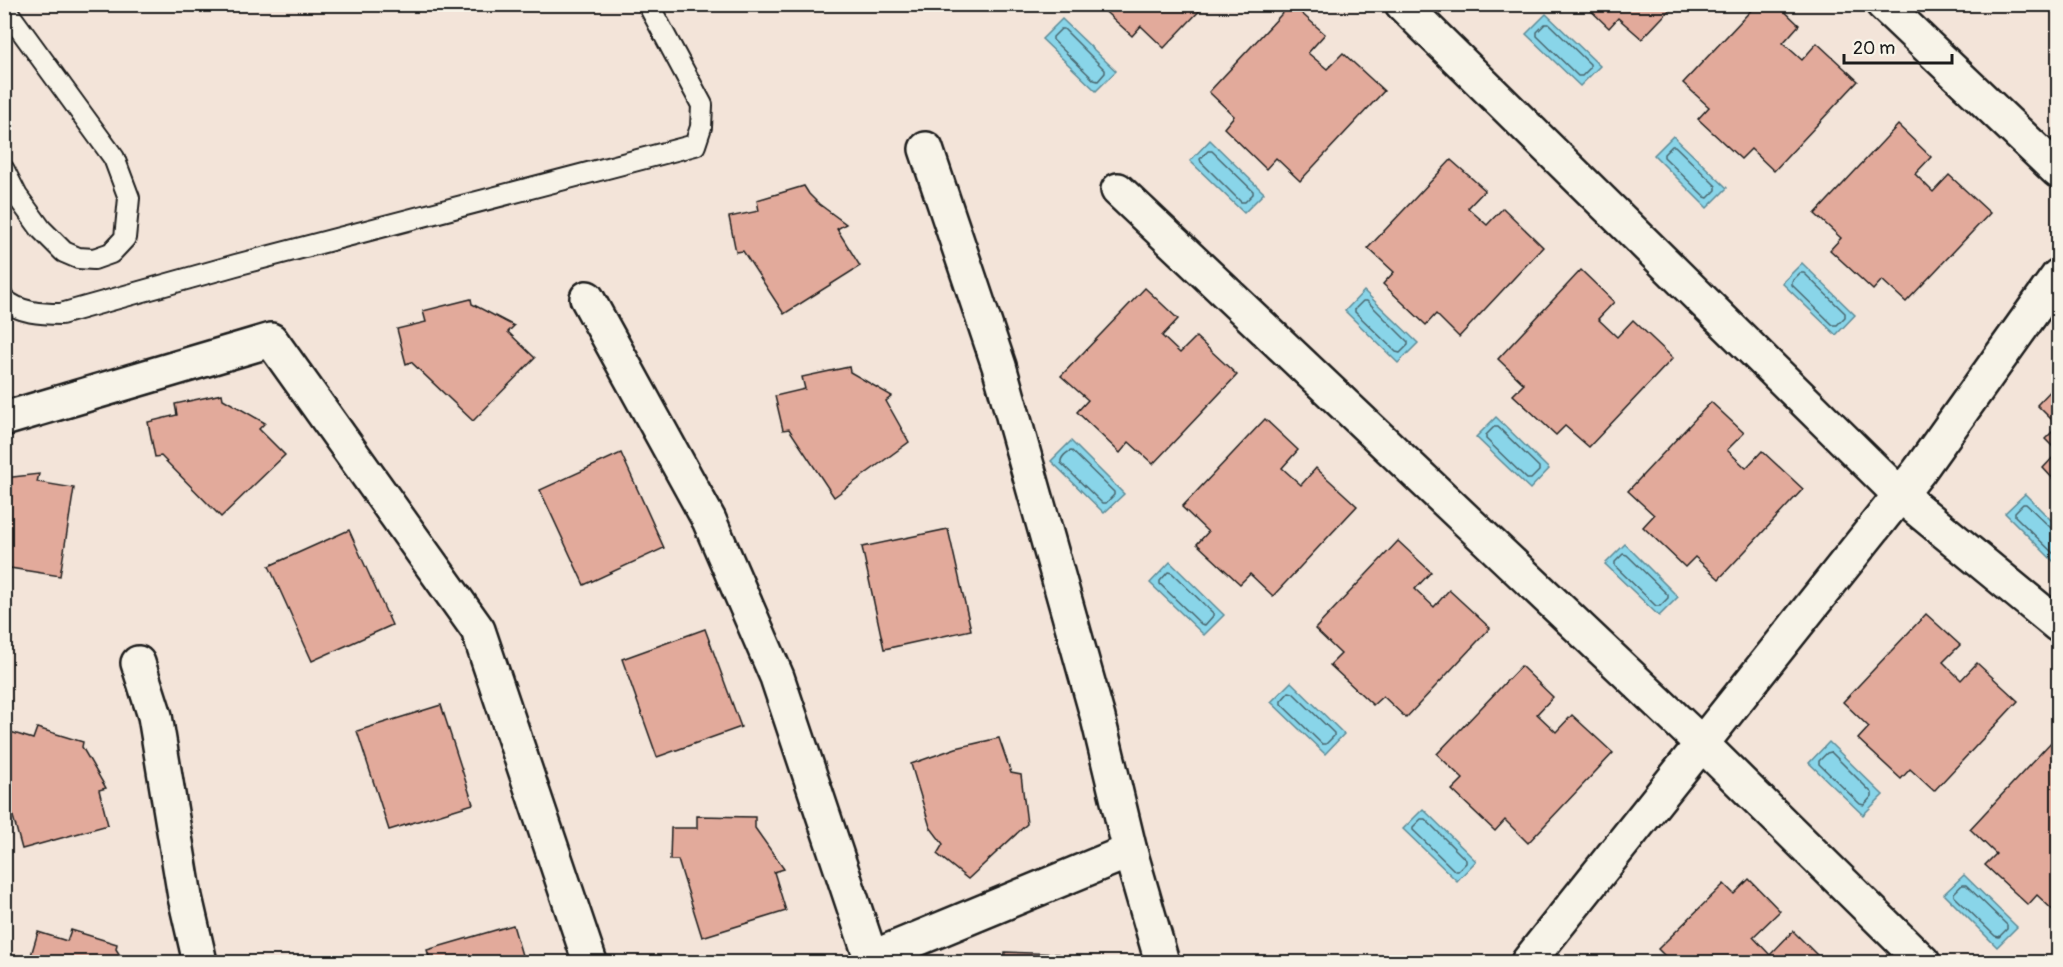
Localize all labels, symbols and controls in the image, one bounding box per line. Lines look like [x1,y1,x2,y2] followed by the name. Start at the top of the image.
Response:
[1844,27,1952,65] scale bar
[1853,37,1895,60] text: 20 m

